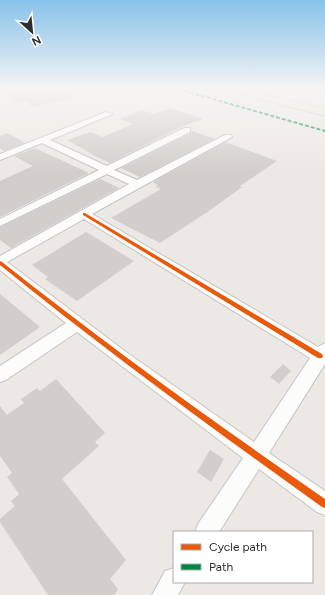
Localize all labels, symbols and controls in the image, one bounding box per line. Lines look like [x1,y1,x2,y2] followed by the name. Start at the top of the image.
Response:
[12,12,52,52] north arrow
[30,33,43,48] text: N
[173,531,313,583] legend
[209,540,267,554] text: Cycle path
[209,560,233,574] text: Path

